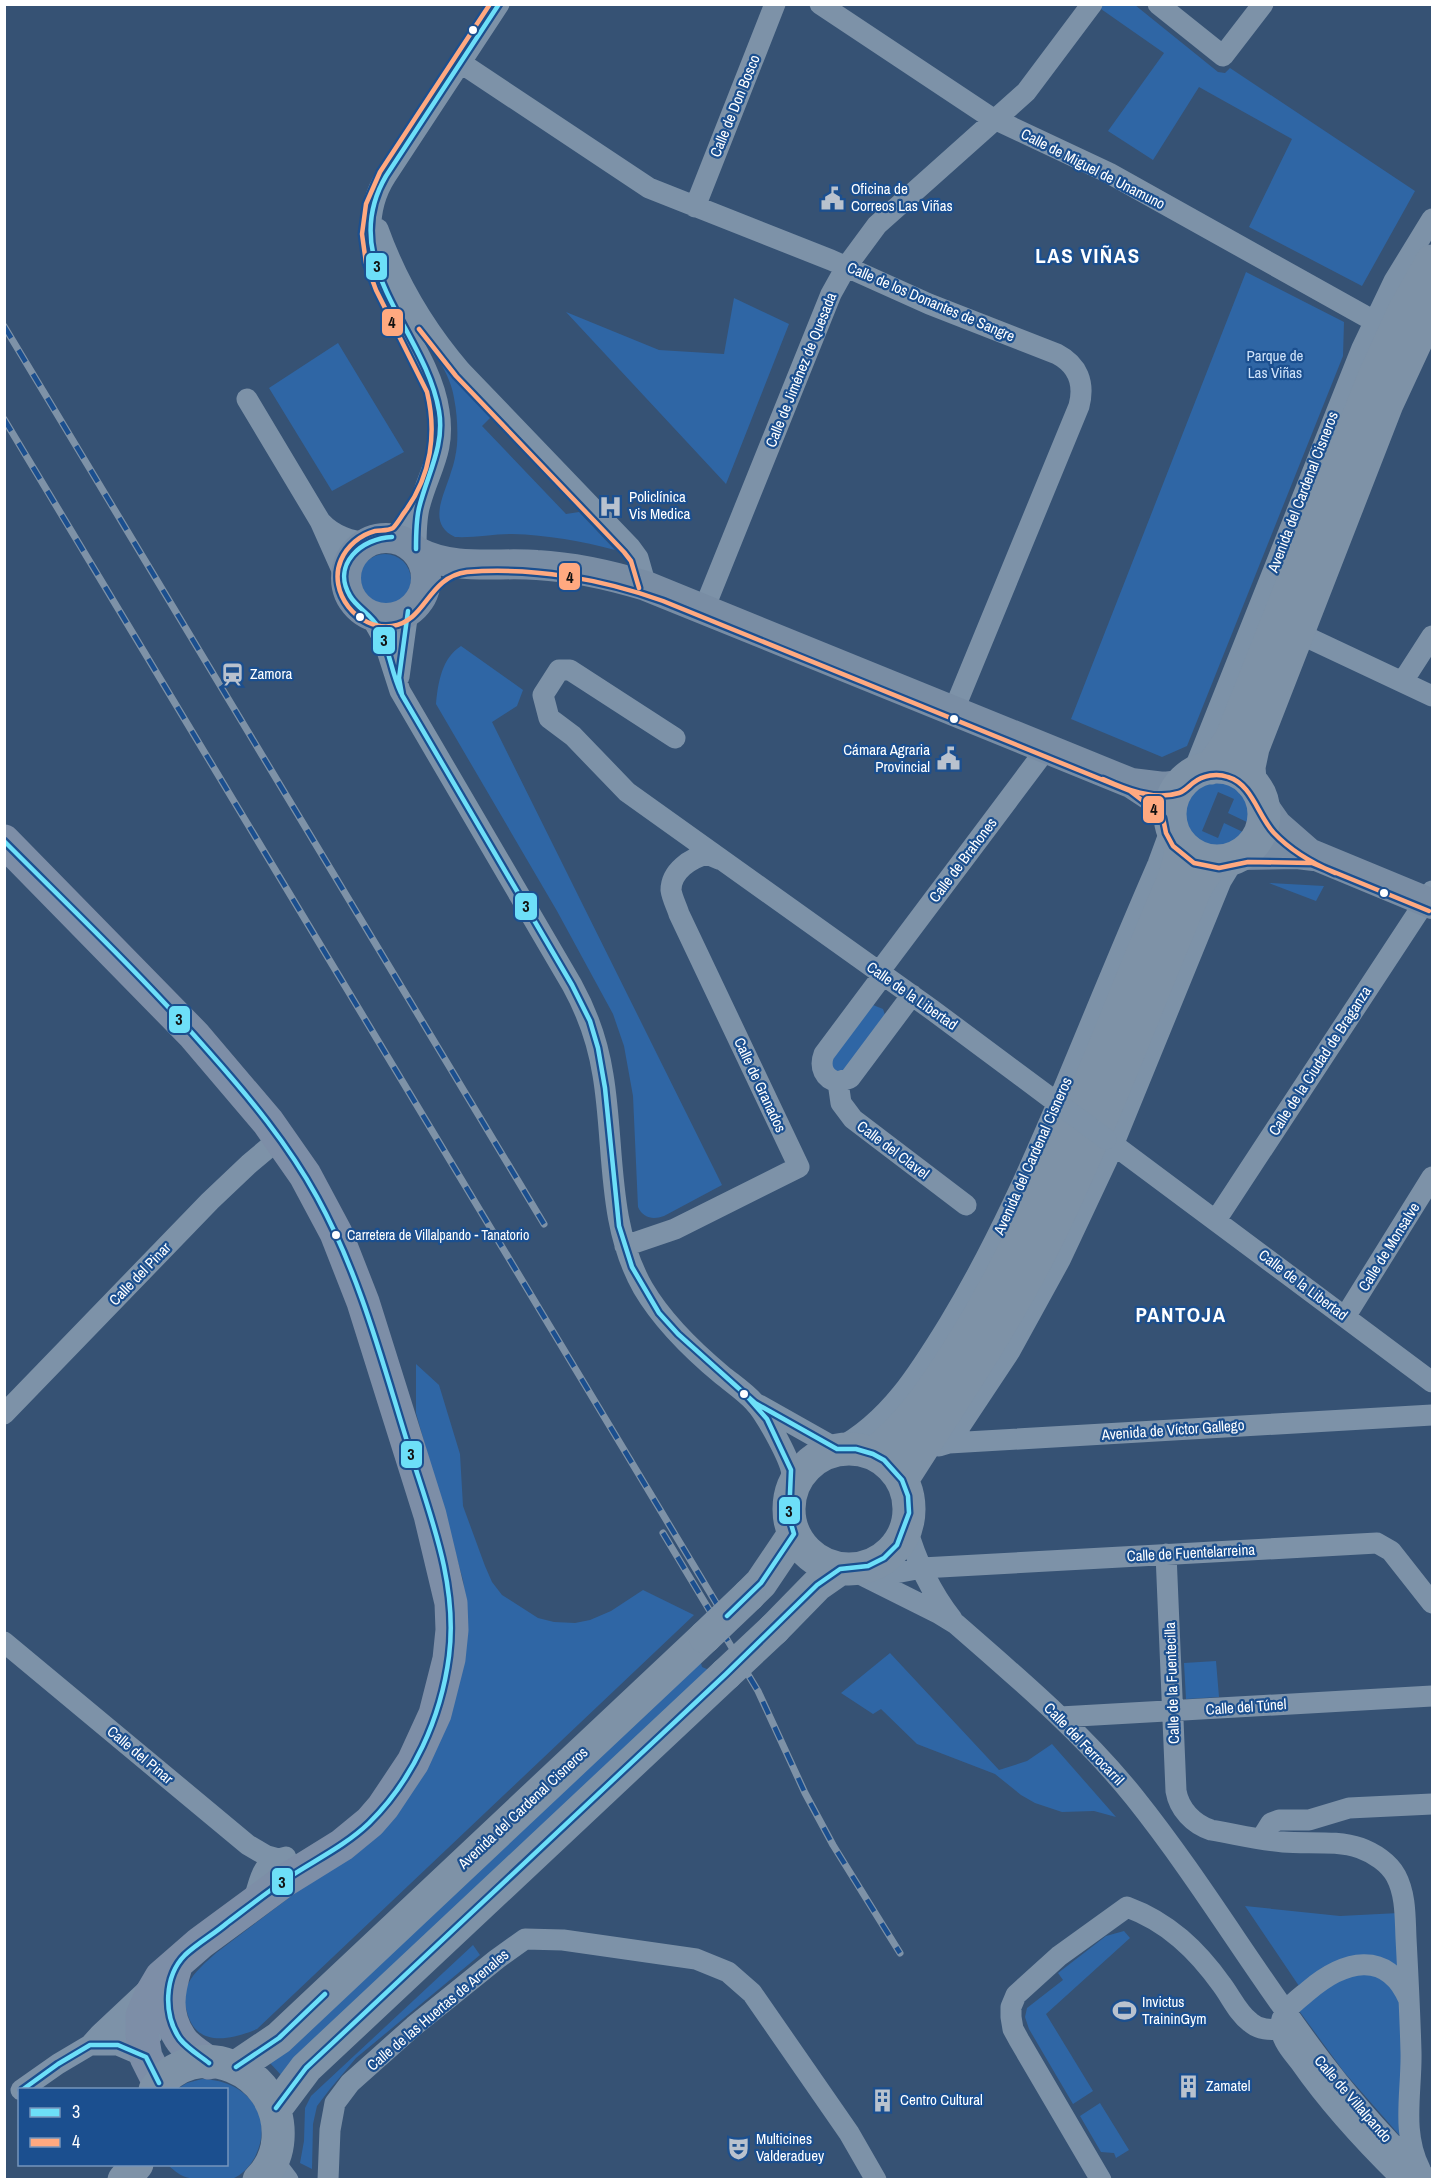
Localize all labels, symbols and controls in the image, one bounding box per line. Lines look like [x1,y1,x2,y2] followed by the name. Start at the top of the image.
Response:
[467,24,479,36] unlabelled marker
[704,51,765,160] street label: Calle de Don Bosco
[1017,123,1169,214] street label: Calle de Miguel de Unamuno
[851,178,953,216] place label: Oficina de Correos Las Viñas
[820,185,846,211] public building icon: Oficina de Correos Las Viñas
[1035,241,1141,270] district label: LAS VIÑAS
[365,252,388,281] line badge: 3
[373,255,381,277] text: 3
[844,257,1019,347] street label: Calle de los Donantes de Sangre
[760,289,841,450] street label: Calle de Jiménez de Quesada
[381,308,404,337] line badge: 4
[388,311,396,333] text: 4
[1247,345,1304,383] park label: Parque de Las Viñas
[1262,408,1343,576] street label: Avenida del Cardenal Cisneros
[629,486,690,524] place label: Policlínica Vis Medica
[598,493,624,519] hospital icon: Policlínica Vis Medica
[558,562,581,591] line badge: 4
[566,566,574,588] text: 4
[354,611,366,623] unlabelled marker
[372,626,396,655] line badge: 3
[380,629,388,651] text: 3
[219,661,245,687] station icon: Zamora
[250,663,293,684] place label: Zamora
[948,713,960,725] unlabelled marker
[843,739,930,777] place label: Cámara Agraria Provincial
[935,746,961,772] public building icon: Cámara Agraria Provincial
[1142,795,1165,824] line badge: 4
[1150,798,1158,820] text: 4
[924,813,1001,906] street label: Calle de Brahones
[1378,887,1390,899] unlabelled marker
[514,892,538,921] line badge: 3
[522,895,530,917] text: 3
[863,956,962,1035] street label: Calle de la Libertad
[1263,982,1376,1140] street label: Calle de la Ciudad de Braganza
[168,1005,191,1034] line badge: 3
[175,1008,183,1030] text: 3
[729,1034,792,1136] street label: Calle de Granados
[988,1074,1077,1239] street label: Avenida del Cardenal Cisneros
[853,1116,934,1184] street label: Calle del Clavel
[1353,1198,1424,1295] street label: Calle de Monsalve
[347,1226,529,1244] place label: Carretera de Villalpando - Tanatorio
[330,1229,342,1241] marker: Carretera de Villalpando - Tanatorio
[104,1237,175,1310] street label: Calle del Pinar
[1254,1244,1352,1325] street label: Calle de la Libertad
[1135,1300,1227,1329] district label: PANTOJA
[738,1388,750,1400] unlabelled marker
[1100,1414,1245,1445] street label: Avenida de Víctor Gallego
[400,1440,423,1469] line badge: 3
[407,1443,415,1465] text: 3
[778,1496,801,1525] line badge: 3
[785,1500,793,1522] text: 3
[1126,1539,1256,1566] street label: Calle de Fuentelarreina
[1159,1622,1184,1744] street label: Calle de la Fuentecilla
[1205,1693,1287,1720] street label: Calle del Túnel
[1040,1698,1129,1790] street label: Calle del Ferrocarril
[103,1721,178,1789] street label: Calle del Pinar
[452,1742,592,1874] street label: Avenida del Cardenal Cisneros
[271,1867,294,1896] line badge: 3
[278,1871,286,1893] text: 3
[362,1944,513,2075] street label: Calle de las Huertas de Arenales
[1142,1991,1207,2029] place label: Invictus TraininGym
[1111,1998,1137,2024] sports icon: Invictus TraininGym
[1310,2051,1397,2147] street label: Calle de Villalpando
[1175,2073,1201,2099] building icon: Zamatel
[1206,2075,1250,2096] place label: Zamatel
[869,2087,895,2113] building icon: Centro Cultural
[18,2088,228,2166] legend
[900,2089,983,2110] place label: Centro Cultural
[72,2099,80,2124] text: 3
[756,2128,825,2166] place label: Multicines Valderaduey
[72,2129,80,2154] text: 4
[725,2135,751,2161] theatre icon: Multicines Valderaduey

